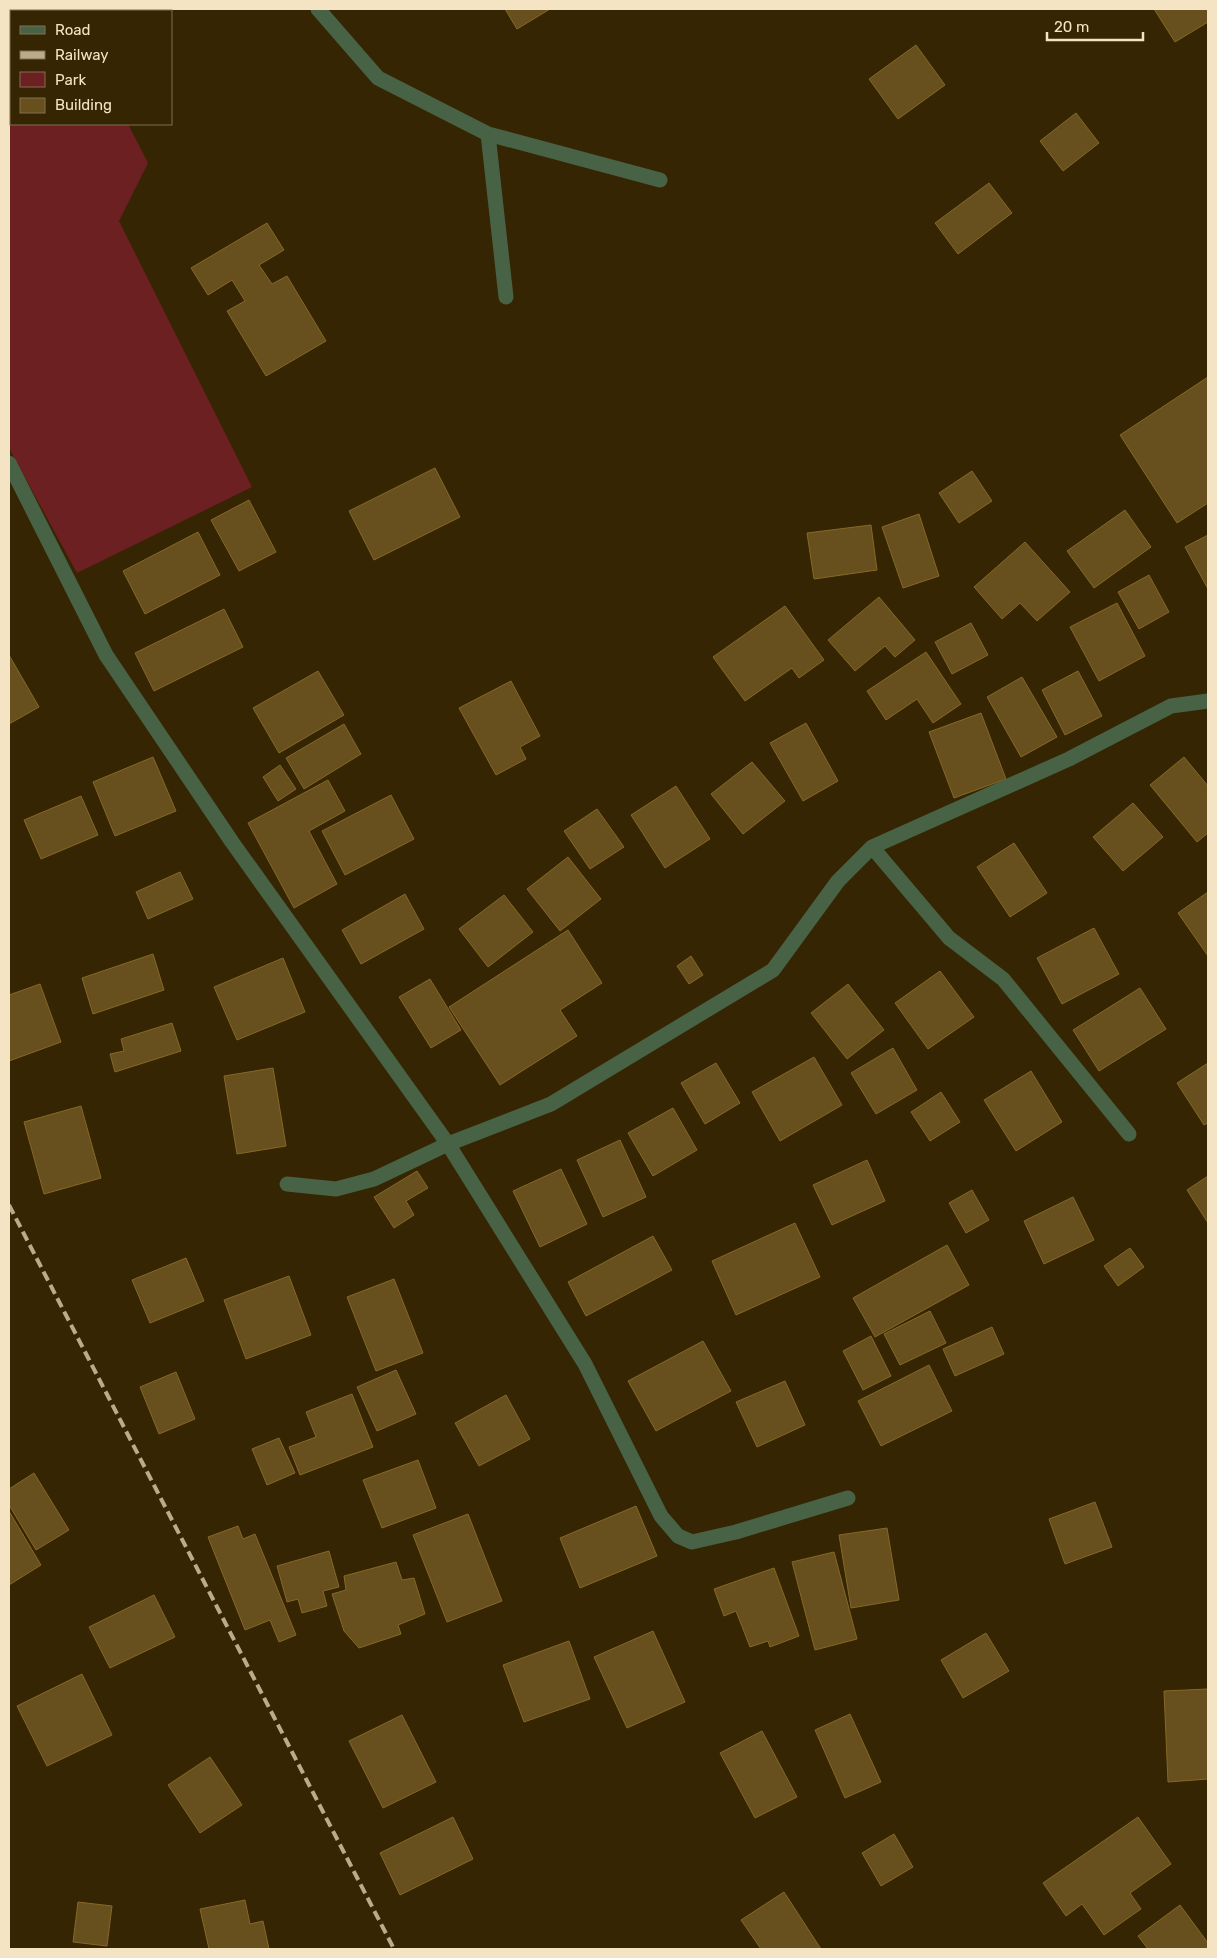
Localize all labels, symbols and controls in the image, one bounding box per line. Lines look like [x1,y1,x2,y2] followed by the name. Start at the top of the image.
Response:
[10,10,172,125] legend
[1047,10,1143,42] scale bar
[1054,18,1089,36] text: 20 m
[55,21,91,39] text: Road
[55,46,109,64] text: Railway
[55,71,86,89] text: Park
[55,96,112,114] text: Building

